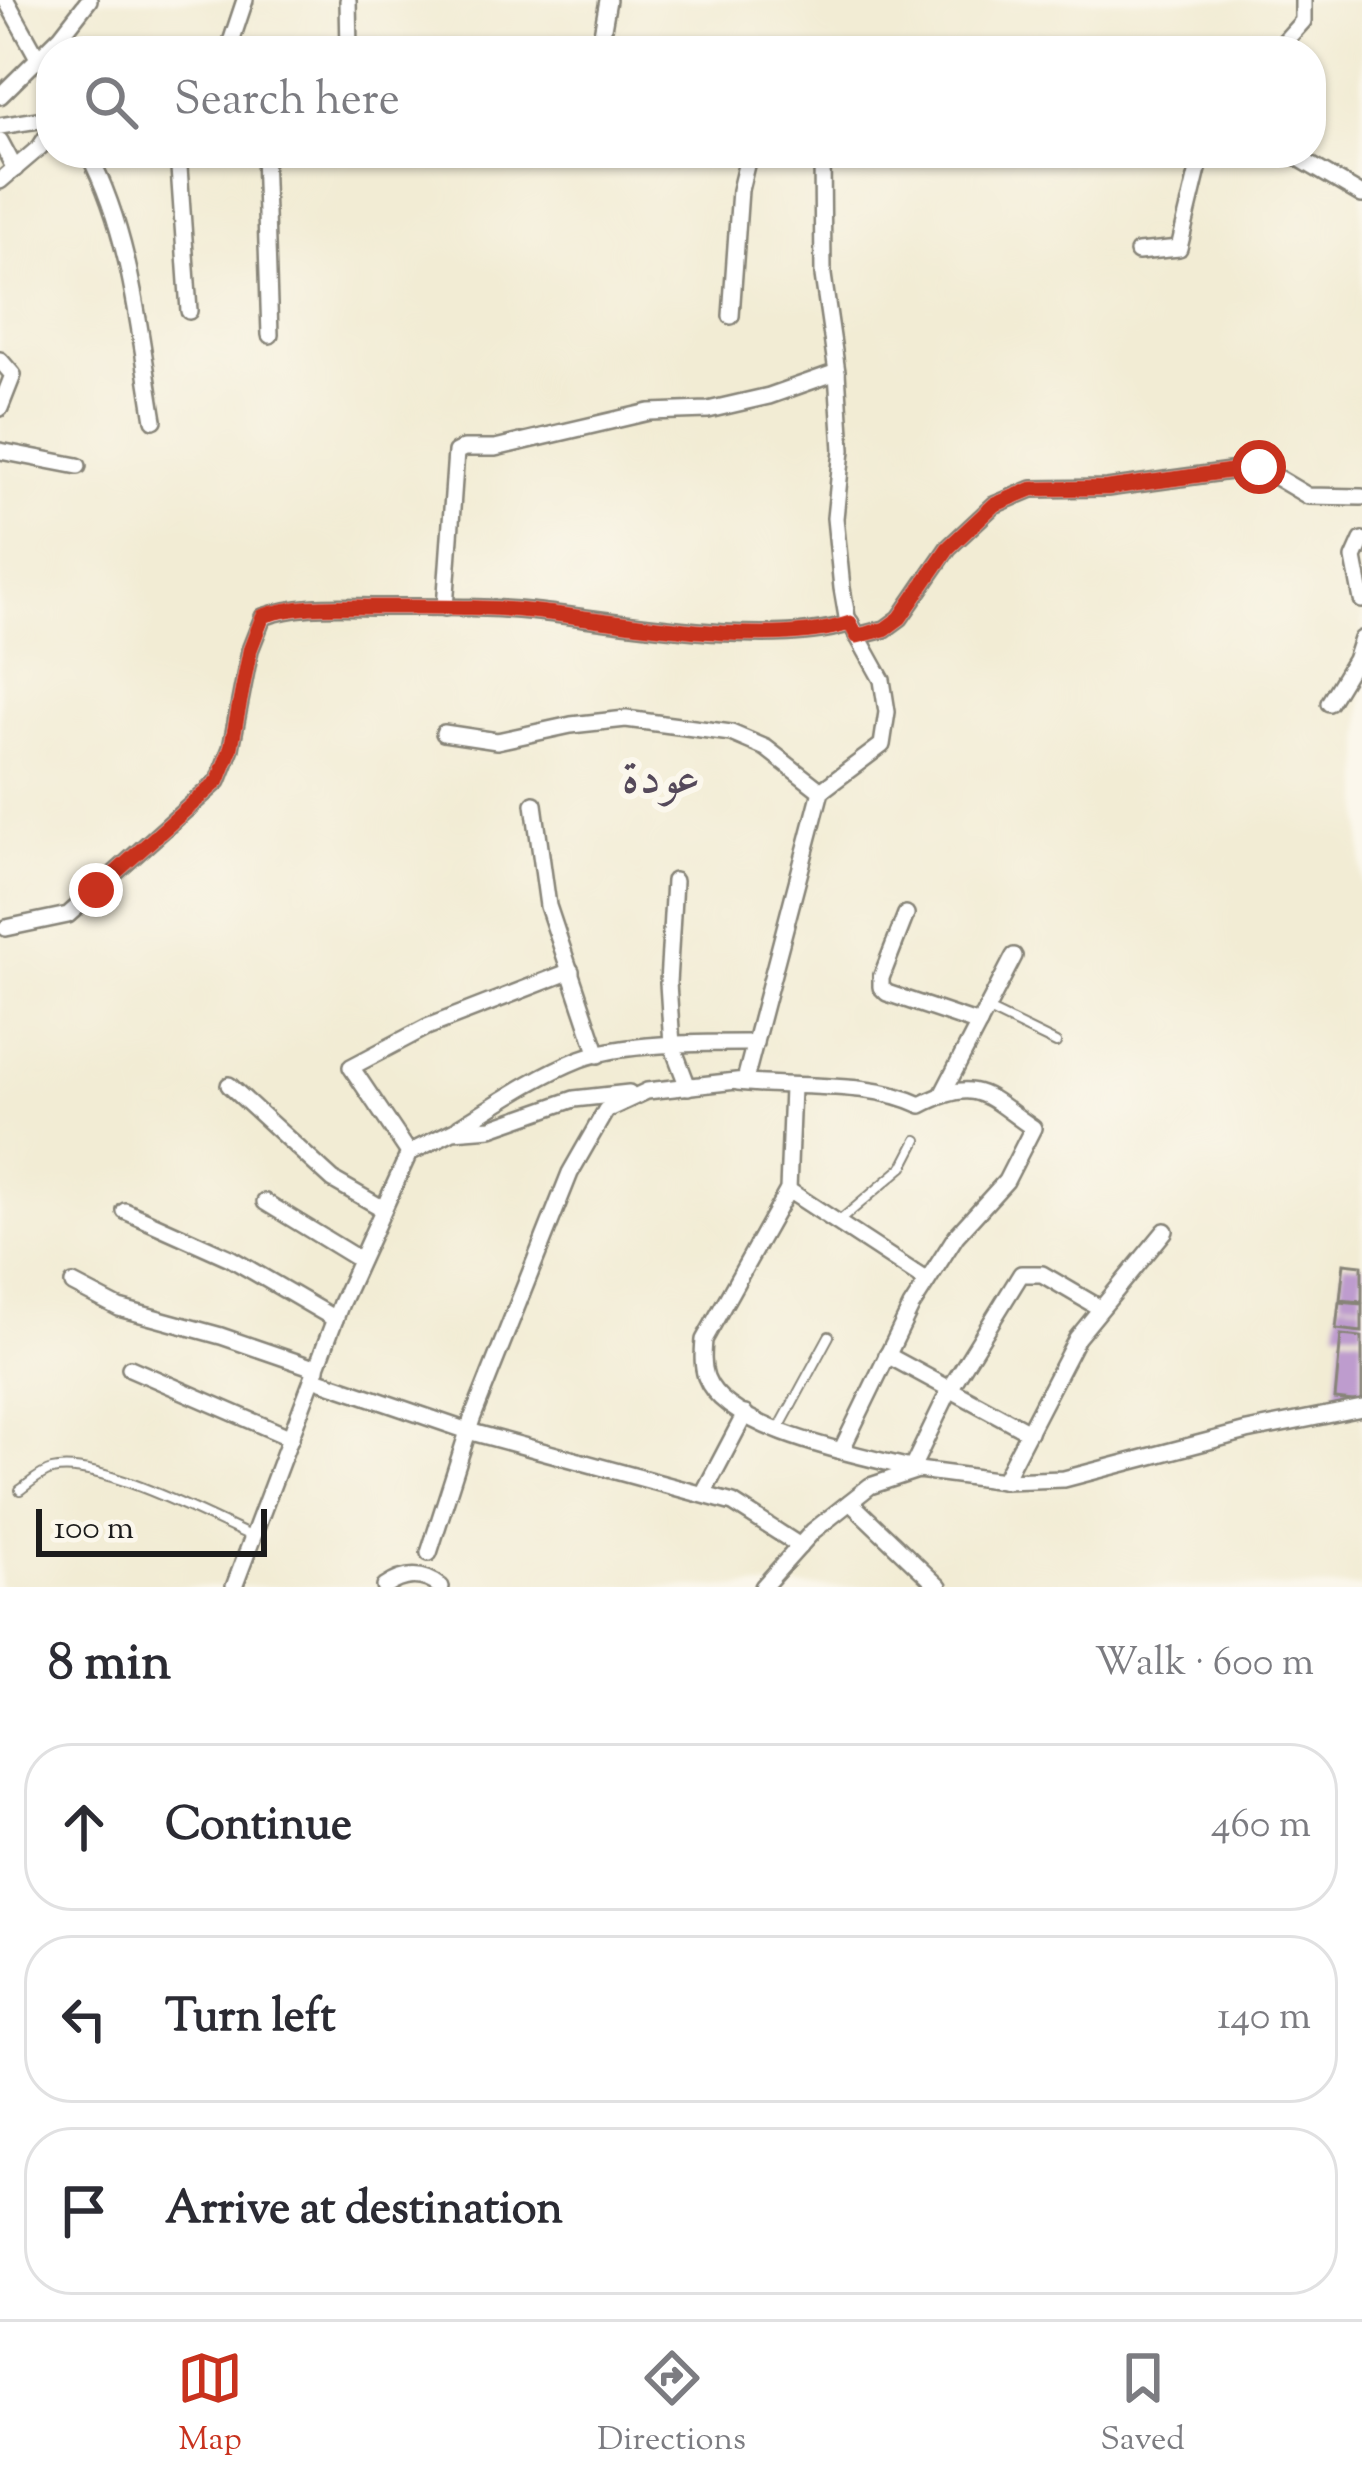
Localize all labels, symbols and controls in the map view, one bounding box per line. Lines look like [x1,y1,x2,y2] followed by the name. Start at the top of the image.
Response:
[36,36,1326,168] search box
[78,69,144,135] icon: search
[174,70,400,135] text: Search here
[1232,440,1286,494] route start
[622,747,700,816] district label: عودة
[69,863,123,917] route end
[36,1503,267,1556] scale bar
[54,1506,134,1554] text: 100 m
[48,1629,171,1702] text: 8 min
[1095,1637,1314,1693] text: Walk · 600 m
[51,1794,117,1860] icon: ahead
[165,1795,352,1860] text: Continue
[1211,1799,1311,1855] text: 460 m
[51,1986,117,2052] icon: left
[165,1987,336,2052] text: Turn left
[1217,1991,1311,2047] text: 140 m
[51,2178,117,2244] icon: arrive
[165,2179,563,2244] text: Arrive at destination
[177,2345,243,2465] tab: Map
[597,2345,746,2465] tab: Directions
[1100,2345,1185,2465] tab: Saved

